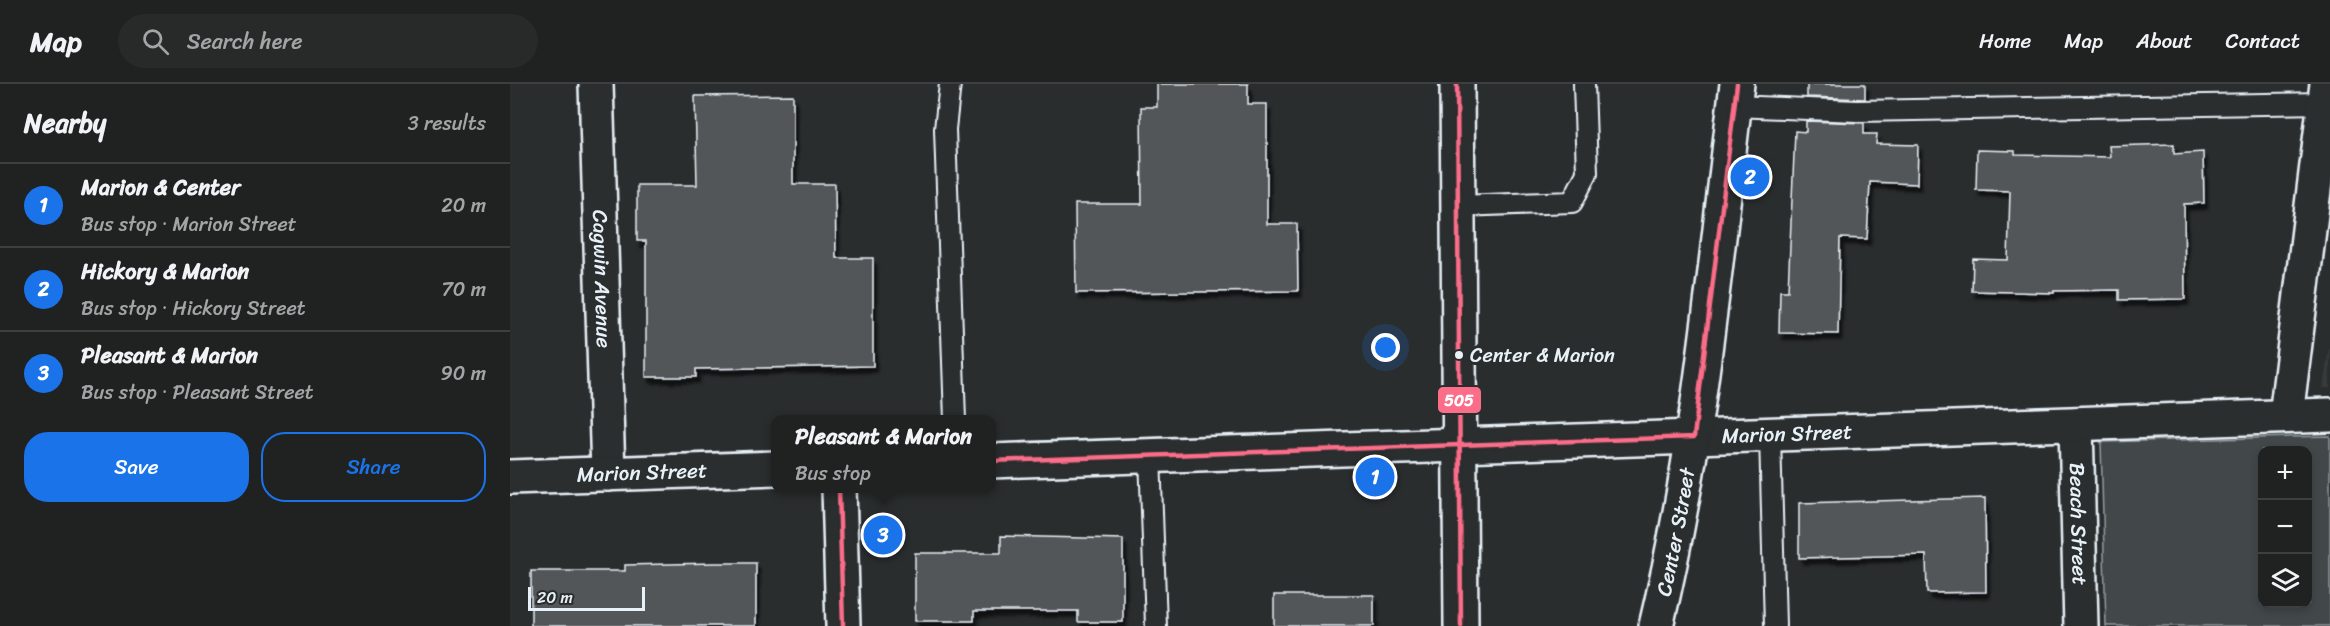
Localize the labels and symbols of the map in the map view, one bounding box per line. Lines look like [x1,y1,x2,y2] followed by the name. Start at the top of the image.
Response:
[1730,154,1770,200] pin: 2
[581,209,623,349] street label: Cagwin Avenue
[1371,333,1400,362] your location
[1470,338,1615,373] place label: Center & Marion
[1453,349,1465,361] marker: Center & Marion
[1437,386,1482,414] line badge: 505
[1444,386,1474,415] text: 505
[1721,413,1853,455] street label: Marion Street
[576,451,708,494] street label: Marion Street
[1356,454,1394,500] pin: 1
[2058,462,2099,586] street label: Beach Street
[1645,464,1707,600] street label: Center Street
[864,512,902,558] pin: 3
[528,584,645,612] scale bar

